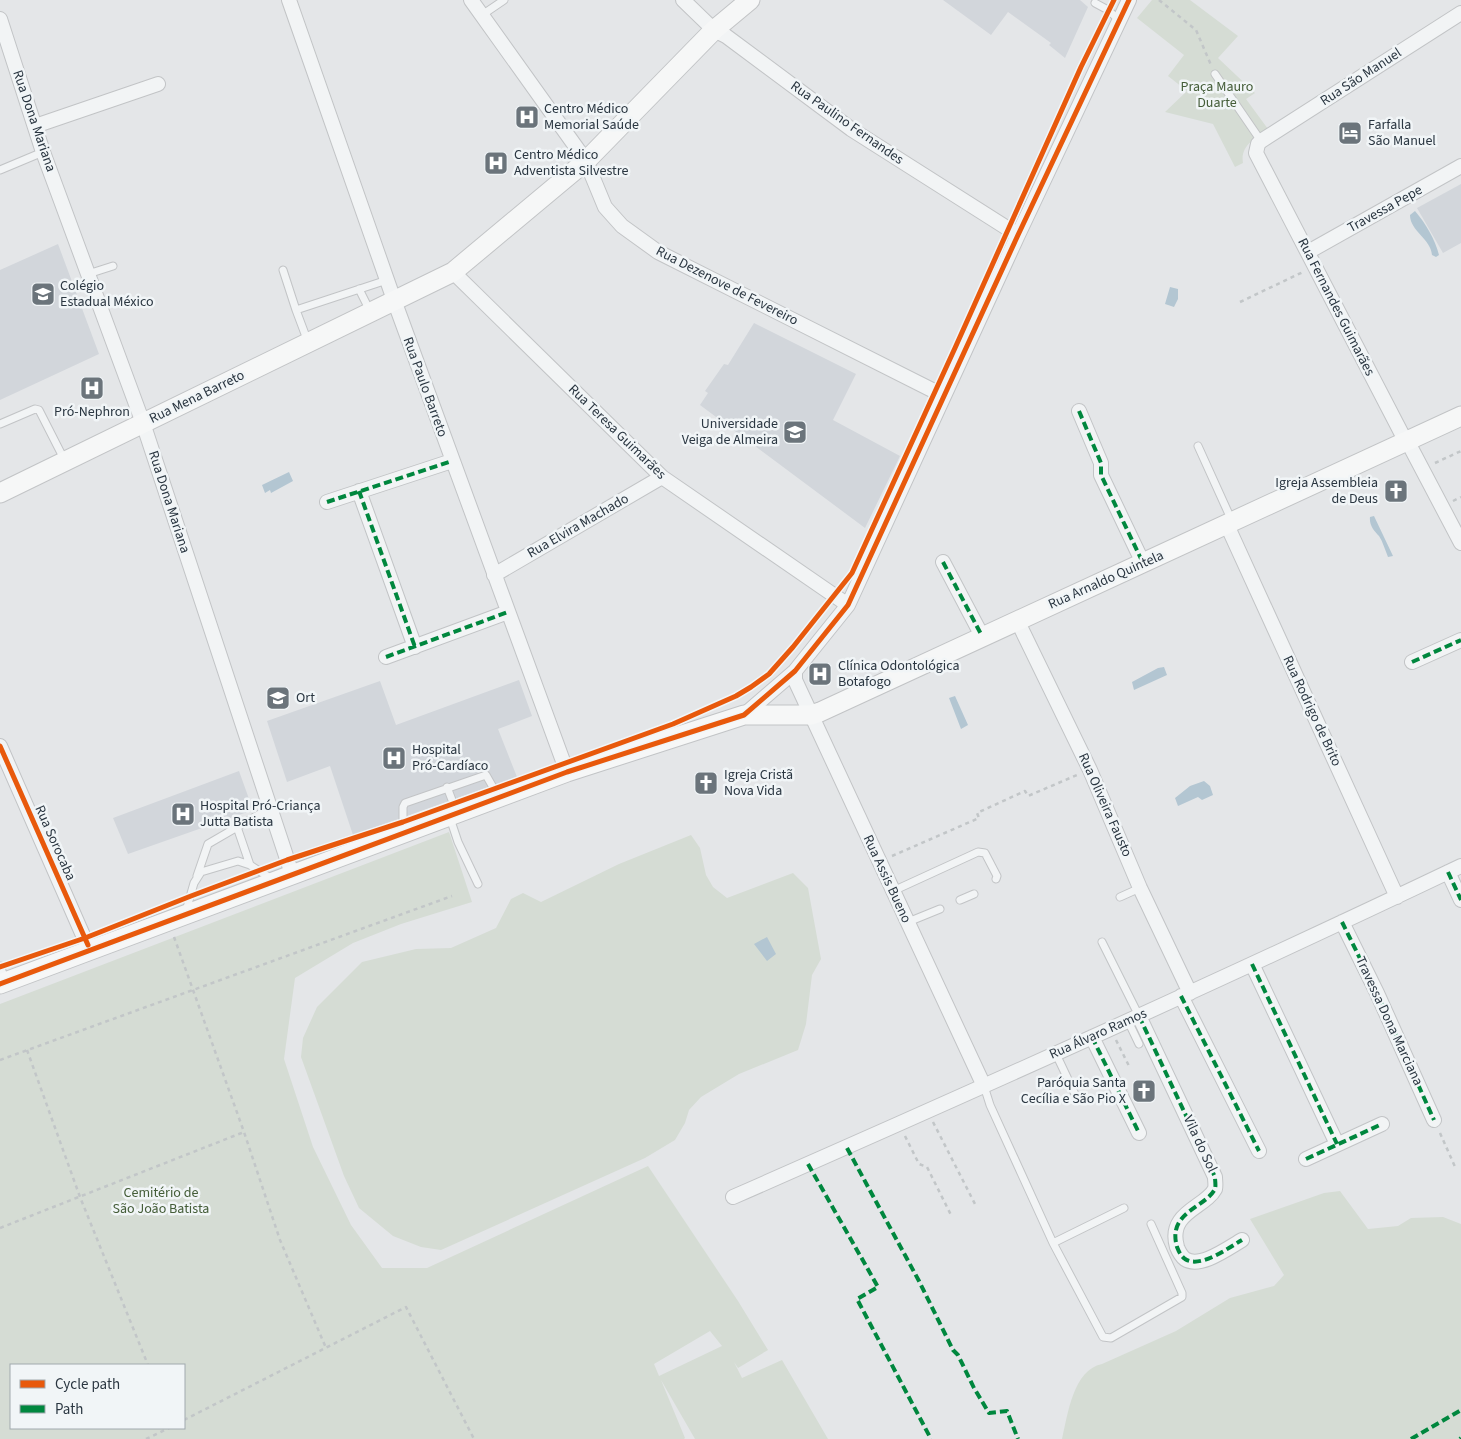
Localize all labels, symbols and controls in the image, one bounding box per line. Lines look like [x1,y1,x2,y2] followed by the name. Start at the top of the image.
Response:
[1316,43,1406,111] street label: Rua São Manuel
[7,67,61,175] street label: Rua Dona Mariana
[786,76,908,170] street label: Rua Paulino Fernandes
[1181,77,1253,113] park label: Praça Mauro Duarte
[544,99,639,135] place label: Centro Médico Memorial Saúde
[514,104,540,130] hospital icon: Centro Médico Memorial Saúde
[1368,115,1436,151] place label: Farfalla São Manuel
[1337,120,1363,146] hotel icon: Farfalla São Manuel
[514,145,628,181] place label: Centro Médico Adventista Silvestre
[483,150,509,176] hospital icon: Centro Médico Adventista Silvestre
[1344,180,1426,238] street label: Travessa Pepe
[1292,235,1380,380] street label: Rua Fernandes Guimarães
[652,241,802,331] street label: Rua Dezenove de Fevereiro
[60,276,154,312] place label: Colégio Estadual México
[30,281,56,307] school or university icon: Colégio Estadual México
[398,334,452,440] street label: Rua Paulo Barreto
[146,365,248,429] street label: Rua Mena Barreto
[79,375,105,401] hospital icon: Pró-Nephron
[564,380,670,484] street label: Rua Teresa Guimarães
[54,402,130,422] place label: Pró-Nephron
[682,414,778,450] place label: Universidade Veiga de Almeira
[782,419,808,445] school or university icon: Universidade Veiga de Almeira
[143,448,195,556] street label: Rua Dona Mariana
[1275,473,1378,509] place label: Igreja Assembleia de Deus
[1383,478,1409,504] church icon: Igreja Assembleia de Deus
[523,489,633,563] street label: Rua Elvira Machado
[1045,546,1167,614] street label: Rua Arnaldo Quintela
[1278,652,1346,770] street label: Rua Rodrigo de Brito
[838,656,960,692] place label: Clínica Odontológica Botafogo
[807,661,833,687] hospital icon: Clínica Odontológica Botafogo
[265,685,291,711] school or university icon: Ort
[296,688,315,708] place label: Ort
[412,740,488,776] place label: Hospital Pró-Cardíaco
[381,745,407,771] hospital icon: Hospital Pró-Cardíaco
[1073,750,1137,860] street label: Rua Oliveira Fausto
[724,765,793,801] place label: Igreja Cristã Nova Vida
[693,770,719,796] church icon: Igreja Cristã Nova Vida
[200,796,321,832] place label: Hospital Pró-Criança Jutta Batista
[170,801,196,827] hospital icon: Hospital Pró-Criança Jutta Batista
[29,802,81,884] street label: Rua Sorocaba
[858,832,916,926] street label: Rua Assis Bueno
[1350,953,1428,1089] street label: Travessa Dona Marciana
[1046,1003,1150,1064] street label: Rua Álvaro Ramos
[1021,1073,1126,1109] place label: Paróquia Santa Cecília e São Pio X
[1131,1078,1157,1104] church icon: Paróquia Santa Cecília e São Pio X
[1178,1112,1222,1176] street label: Vila do Sol
[113,1183,209,1219] park label: Cemitério de São João Batista
[10,1364,185,1429] legend
[55,1374,120,1395] text: Cycle path
[55,1399,83,1420] text: Path

